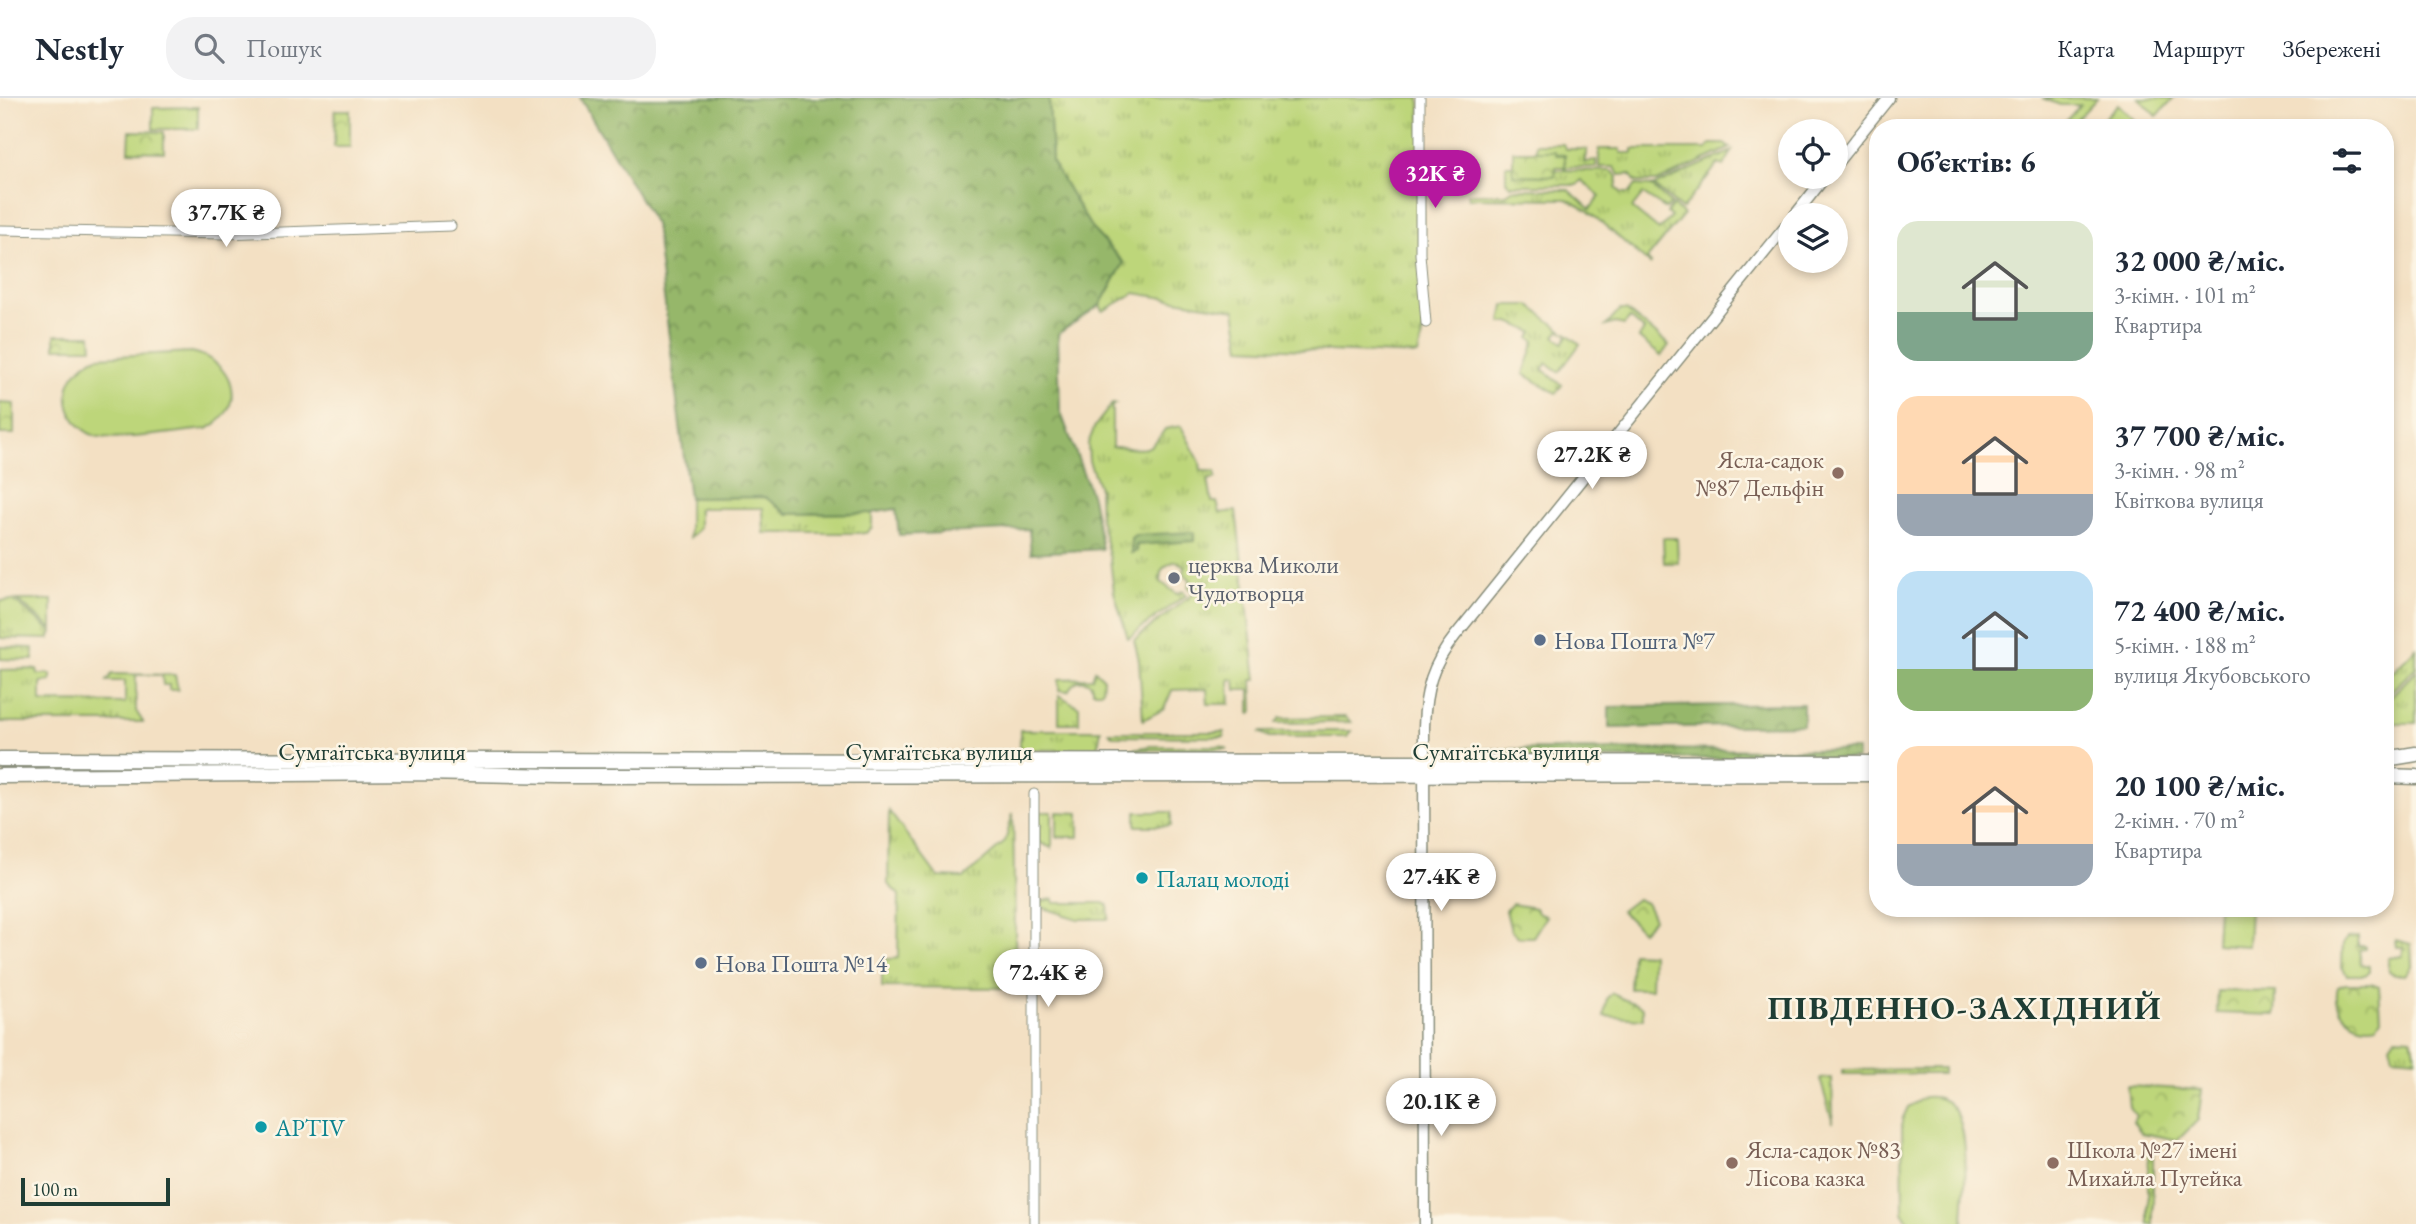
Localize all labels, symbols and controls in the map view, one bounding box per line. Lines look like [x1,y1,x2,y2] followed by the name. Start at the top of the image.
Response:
[166,17,656,80] search box
[35,27,124,70] text: Nestly
[190,29,228,67] icon: search
[246,31,322,65] text: Пошук
[2057,33,2115,64] text: Карта
[2153,33,2245,64] text: Маршрут
[2283,33,2381,64] text: Збережені
[1778,119,1848,273] map controls
[1778,119,1848,189] button: locate
[1897,142,2036,181] text: Об’єктів: 6
[2328,142,2366,180] icon: filters
[1386,150,1484,210] pin: 32K ₴
[1405,158,1465,188] text: 32K ₴
[161,190,291,249] pin: 37.7K ₴
[187,197,265,227] text: 37.7K ₴
[1778,203,1848,273] button: layers
[2114,241,2285,280] text: 32 000 ₴/міс.
[1953,249,2037,333] icon: home
[2114,280,2256,310] text: 3-кімн. · 101 m²
[2114,310,2202,340] text: Квартира
[2114,416,2285,455] text: 37 700 ₴/міс.
[1953,424,2037,508] icon: home
[1527,432,1657,491] pin: 27.2K ₴
[1553,439,1631,469] text: 27.2K ₴
[1695,444,1825,503] place label: Ясла-садок №87 Дельфін
[2114,455,2245,485] text: 3-кімн. · 98 m²
[1830,465,1846,481] marker: Ясла-садок №87 Дельфін
[2114,485,2264,515] text: Квіткова вулиця
[1188,549,1339,608] place label: церква Миколи Чудотворця
[1166,570,1182,586] marker: церква Миколи Чудотворця
[2114,591,2285,630] text: 72 400 ₴/міс.
[1953,599,2037,683] icon: home
[1554,625,1715,656] place label: Нова Пошта №7
[2114,630,2256,660] text: 5-кімн. · 188 m²
[1532,632,1548,648] marker: Нова Пошта №7
[2114,660,2311,690] text: вулиця Якубовського
[278,736,466,767] street label: Сумгаїтська вулиця
[845,736,1033,767] street label: Сумгаїтська вулиця
[1412,736,1600,767] street label: Сумгаїтська вулиця
[2114,766,2285,805] text: 20 100 ₴/міс.
[1953,774,2037,858] icon: home
[2114,805,2245,835] text: 2-кімн. · 70 m²
[2114,835,2202,865] text: Квартира
[1376,854,1506,913] pin: 27.4K ₴
[1402,861,1480,891] text: 27.4K ₴
[1156,863,1290,894] place label: Палац молоді
[1134,870,1150,886] marker: Палац молоді
[715,948,888,979] place label: Нова Пошта №14
[983,950,1113,1009] pin: 72.4K ₴
[693,955,709,971] marker: Нова Пошта №14
[1009,957,1087,987] text: 72.4K ₴
[1768,987,2162,1029] district label: ПІВДЕННО-ЗАХІДНИЙ
[1376,1079,1506,1138] pin: 20.1K ₴
[1402,1086,1480,1116] text: 20.1K ₴
[274,1112,346,1143] place label: APTIV
[253,1119,269,1135] marker: APTIV
[1745,1134,1901,1193] place label: Ясла-садок №83 Лісова казка
[2067,1134,2243,1193] place label: Школа №27 імені Михайла Путейка
[1724,1155,1740,1171] marker: Ясла-садок №83 Лісова казка
[2045,1155,2061,1171] marker: Школа №27 імені Михайла Путейка
[21,1175,170,1207] scale bar
[32,1177,78,1202] text: 100 m

